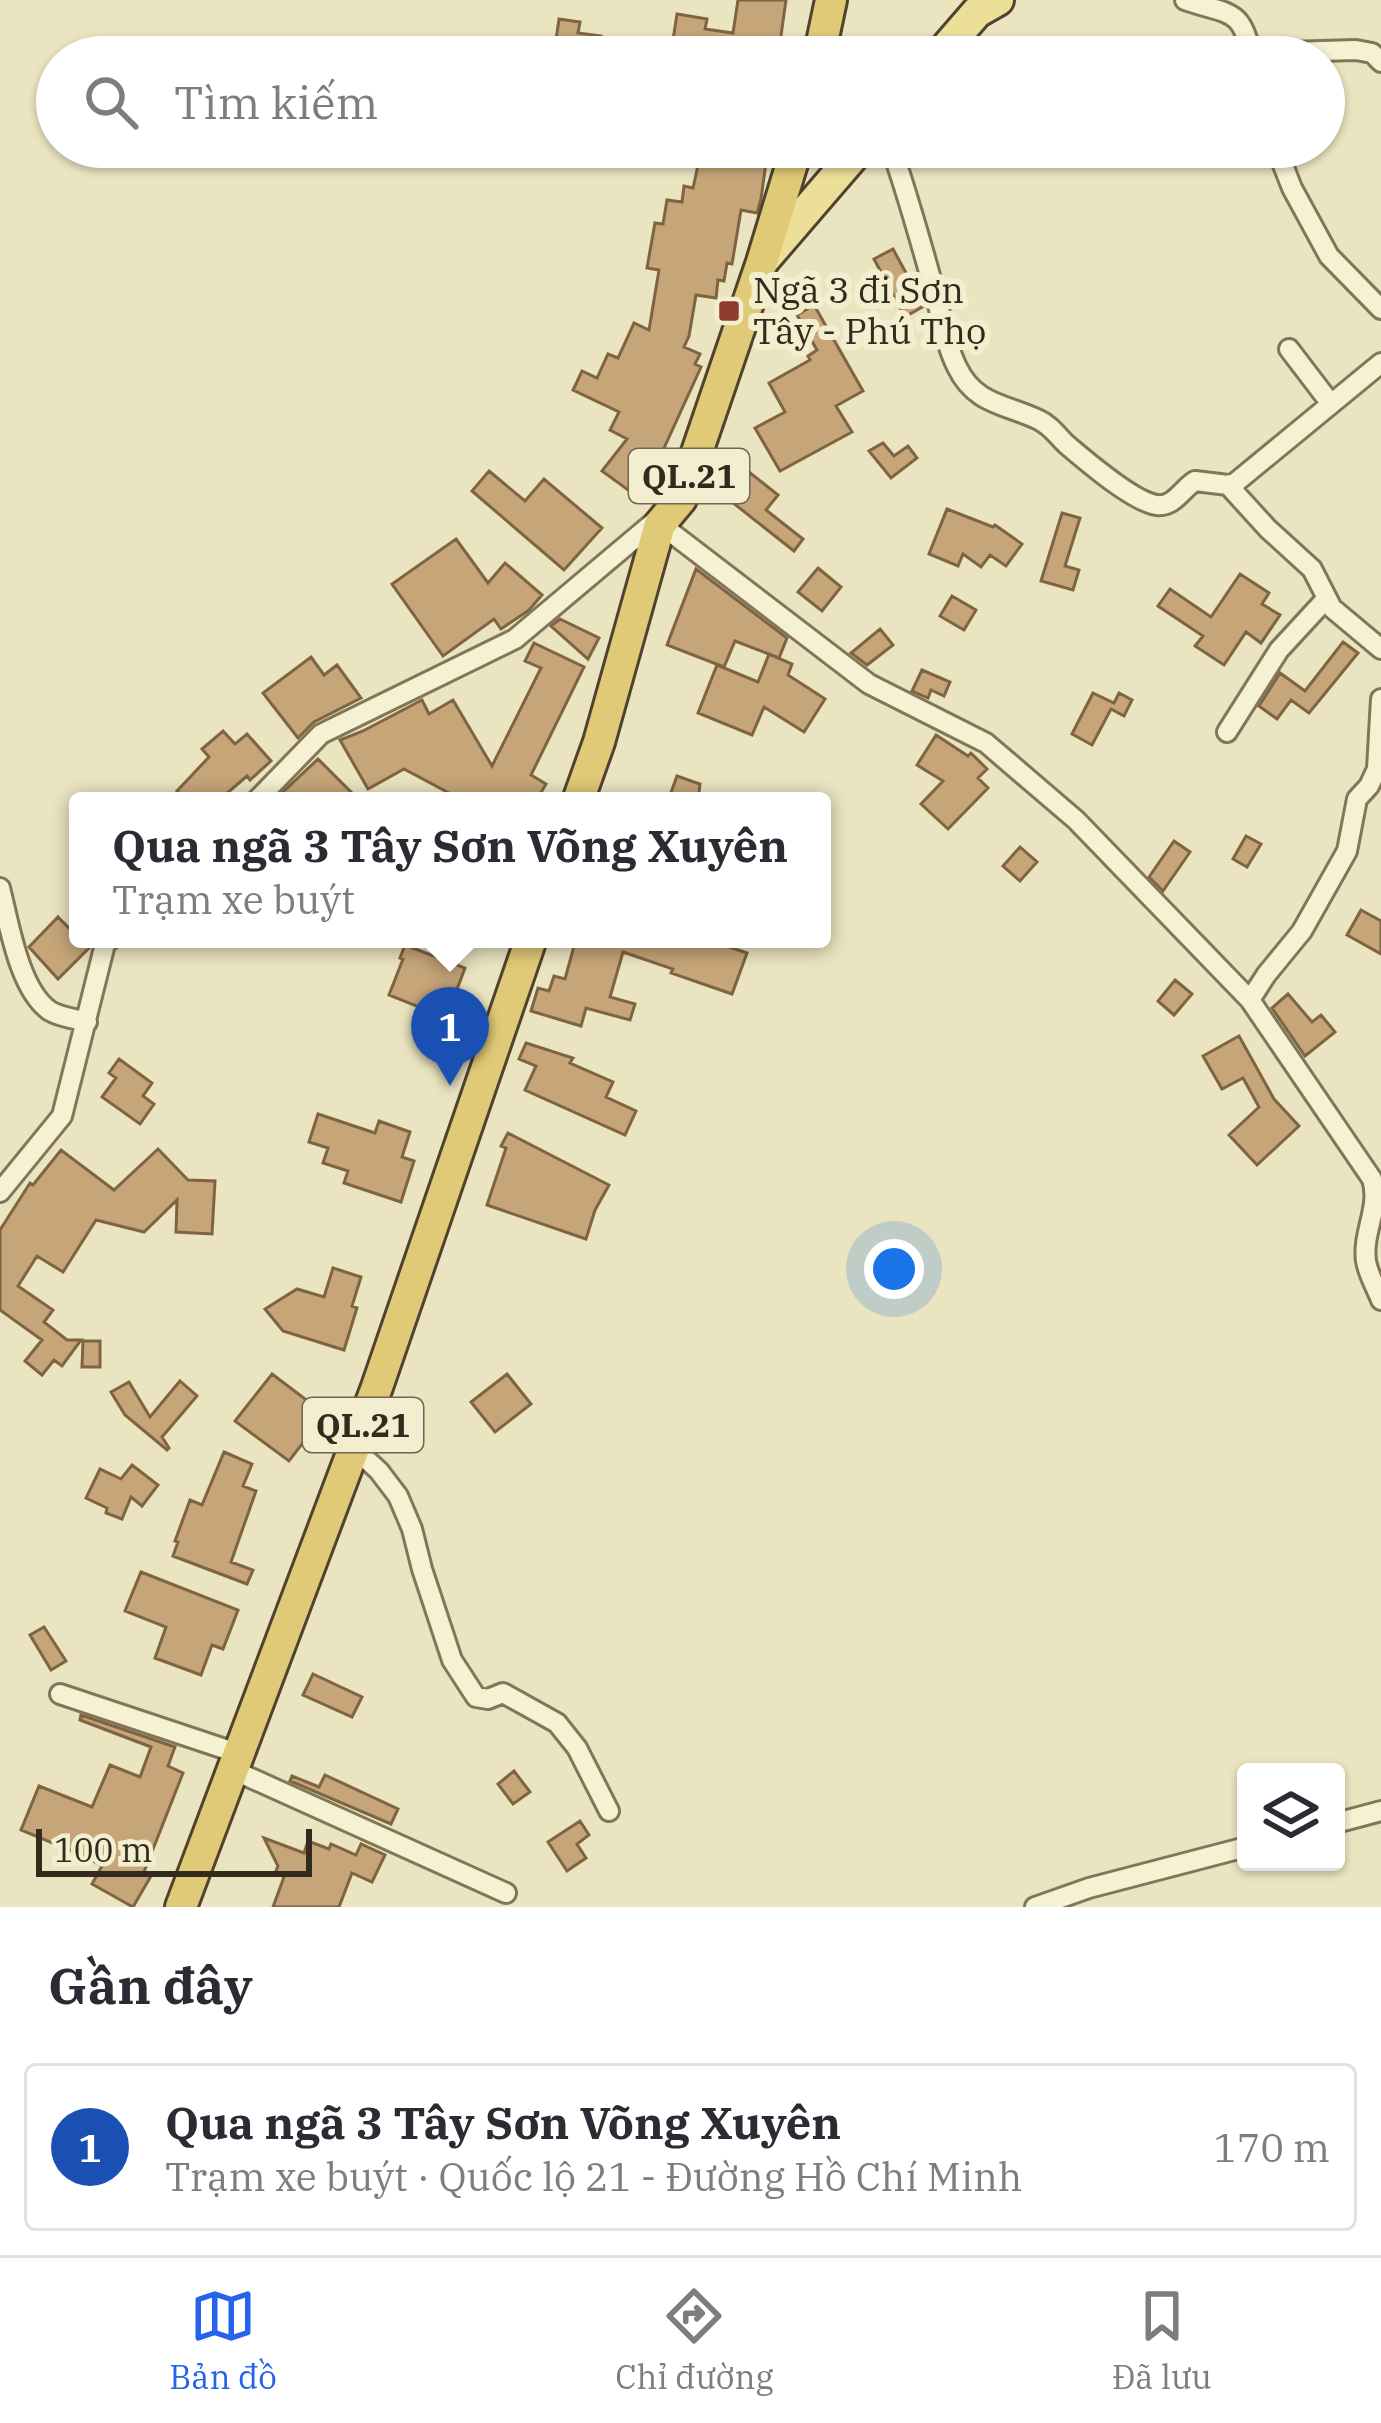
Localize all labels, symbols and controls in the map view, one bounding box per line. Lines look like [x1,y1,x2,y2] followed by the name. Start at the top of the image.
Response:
[36,36,1345,168] search box
[78,69,144,135] icon: search
[174,73,378,131] text: Tìm kiếm
[753,266,986,354] place label: Ngã 3 đi Sơn Tây - Phú Thọ
[716,298,742,324] marker: Ngã 3 đi Sơn Tây - Phú Thọ
[629,449,749,503] road number: QL.21
[69,792,831,948] popup
[112,816,788,874] text: Qua ngã 3 Tây Sơn Võng Xuyên
[112,874,355,925] text: Trạm xe buýt
[411,987,489,1086] pin: 1
[864,1239,924,1299] your location
[303,1398,423,1452] road number: QL.21
[1237,1763,1345,1871] map controls
[1237,1763,1345,1871] button: layers
[36,1823,312,1876] scale bar
[54,1828,153,1871] text: 100 m
[48,1952,253,2018] text: Gần đây
[165,2093,841,2151] text: Qua ngã 3 Tây Sơn Võng Xuyên
[78,2122,102,2173] text: 1
[1214,2122,1330,2173] text: 170 m
[165,2151,1022,2202] text: Trạm xe buýt · Quốc lộ 21 - Đường Hồ Chí Minh
[169,2283,277,2398] tab: Bản đồ
[615,2283,774,2398] tab: Chỉ đường
[1112,2283,1212,2398] tab: Đã lưu

